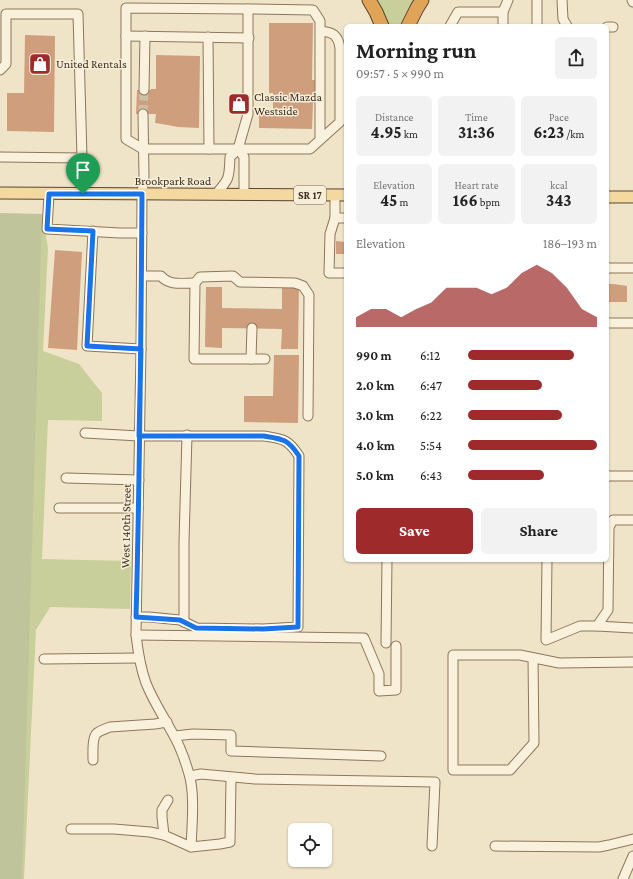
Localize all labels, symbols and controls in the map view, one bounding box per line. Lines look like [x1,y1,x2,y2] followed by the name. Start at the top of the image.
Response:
[555,37,597,79] button: share
[356,38,476,63] text: Morning run
[27,51,53,77] shop icon: United Rentals
[56,57,127,71] place label: United Rentals
[356,66,444,81] text: 09:57 · 5 × 990 m
[254,90,322,118] place label: Classic Mazda Westside
[226,91,252,117] shop icon: Classic Mazda Westside
[375,111,413,123] text: Distance
[465,111,488,123] text: Time
[549,111,569,123] text: Pace
[371,123,402,142] text: 4.95
[458,123,495,142] text: 31:36
[533,123,564,142] text: 6:23
[402,128,418,140] text: km
[564,128,584,140] text: /km
[66,153,100,194] pin
[72,159,94,181] icon: arrive
[135,174,212,188] street label: Brookpark Road
[373,179,415,191] text: Elevation
[455,179,498,191] text: Heart rate
[550,179,568,191] text: kcal
[294,186,326,204] road number: SR 17
[380,191,397,210] text: 45
[453,191,478,210] text: 166
[546,191,572,210] text: 343
[397,196,408,208] text: m
[478,196,500,208] text: bpm
[356,236,405,251] text: Elevation
[543,236,597,251] text: 186–193 m
[356,348,392,363] text: 990 m
[420,348,440,363] text: 6:12
[356,378,394,393] text: 2.0 km
[420,378,442,393] text: 6:47
[356,408,394,423] text: 3.0 km
[420,408,442,423] text: 6:22
[356,438,395,453] text: 4.0 km
[420,438,442,453] text: 5:54
[356,468,394,483] text: 5.0 km
[420,468,442,483] text: 6:43
[118,483,134,568] street label: West 140th Street
[356,508,473,554] button: Save
[481,508,597,554] button: Share
[288,823,332,867] map controls
[288,823,332,867] button: locate

